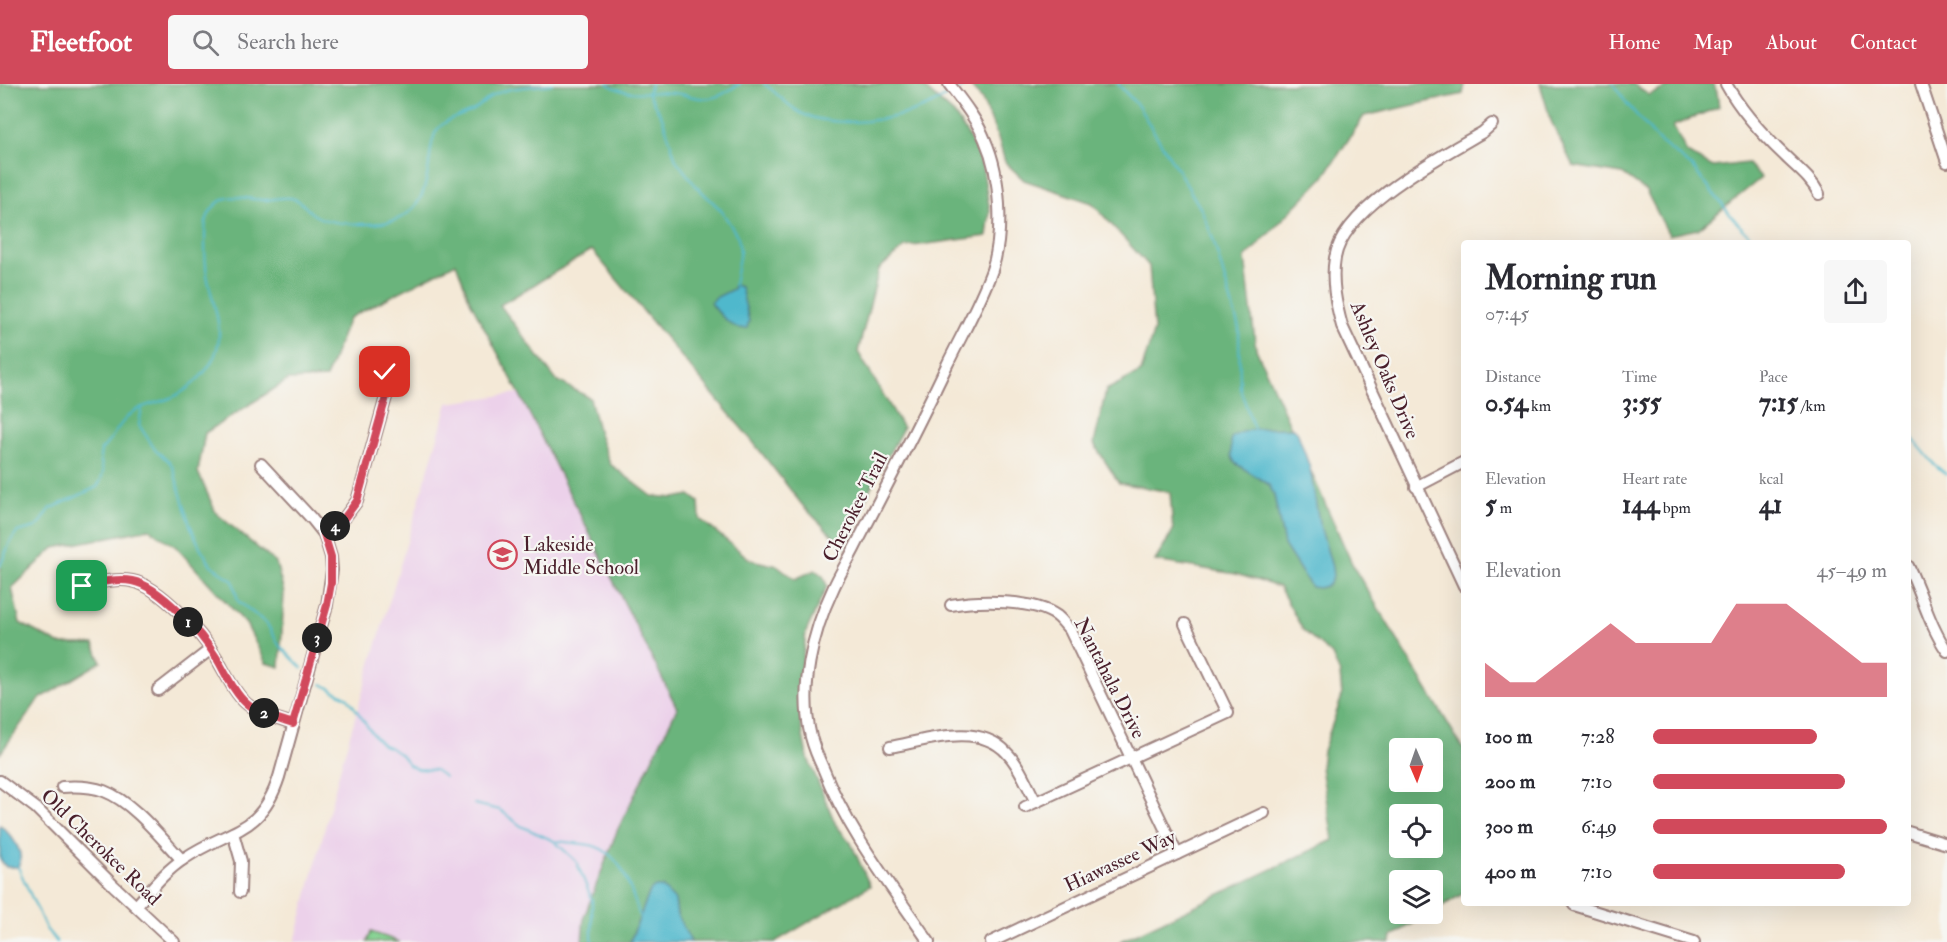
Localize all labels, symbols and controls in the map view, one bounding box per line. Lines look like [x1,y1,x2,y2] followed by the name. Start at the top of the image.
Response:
[168,15,588,69] search box
[30,25,132,60] text: Fleetfoot
[189,26,222,59] icon: search
[237,28,339,56] text: Search here
[1608,29,1660,56] text: Home
[1693,29,1733,56] text: Map
[1766,29,1817,56] text: About
[1850,29,1917,56] text: Contact
[1485,258,1657,299] text: Morning run
[1824,260,1887,323] button: share
[1344,296,1425,443] street label: Ashley Oaks Drive
[1485,301,1529,326] text: 07:45
[359,346,410,397] pin
[368,355,401,388] icon: check
[1485,367,1541,387] text: Distance
[1622,367,1657,387] text: Time
[1759,367,1788,387] text: Pace
[1485,387,1528,419] text: 0.54
[1622,387,1661,419] text: 3:55
[1759,387,1798,419] text: 7:15
[1528,396,1551,416] text: km
[1798,396,1826,416] text: /km
[817,448,893,566] street label: Cherokee Trail
[1485,469,1546,489] text: Elevation
[1622,469,1687,489] text: Heart rate
[1759,469,1784,489] text: kcal
[1485,489,1496,521] text: 5
[1622,489,1659,521] text: 144
[1759,489,1782,521] text: 41
[1496,498,1512,518] text: m
[1659,498,1691,518] text: bpm
[320,511,350,541] pin: 4
[331,516,339,536] text: 4
[523,532,639,580] place label: Lakeside Middle School
[486,539,518,571] school or university icon: Lakeside Middle School
[1485,558,1561,583] text: Elevation
[1817,558,1887,583] text: 45–49 m
[56,560,107,611] pin
[65,569,98,602] icon: arrive
[173,607,203,637] pin: 1
[185,612,191,632] text: 1
[1069,613,1151,743] street label: Nantahala Drive
[302,623,332,653] pin: 3
[314,628,320,648] text: 3
[249,698,279,728] pin: 2
[260,703,268,723] text: 2
[1485,724,1532,749] text: 100 m
[1581,724,1615,749] text: 7:28
[1389,738,1443,792] north arrow
[1389,738,1443,924] map controls
[1485,769,1535,794] text: 200 m
[1581,769,1612,794] text: 7:10
[36,783,167,911] street label: Old Cherokee Road
[1389,804,1443,858] button: locate
[1485,814,1533,839] text: 300 m
[1581,814,1617,839] text: 6:49
[1060,824,1181,898] street label: Hiawassee Way
[1485,859,1536,884] text: 400 m
[1581,859,1612,884] text: 7:10
[1389,870,1443,924] button: layers

